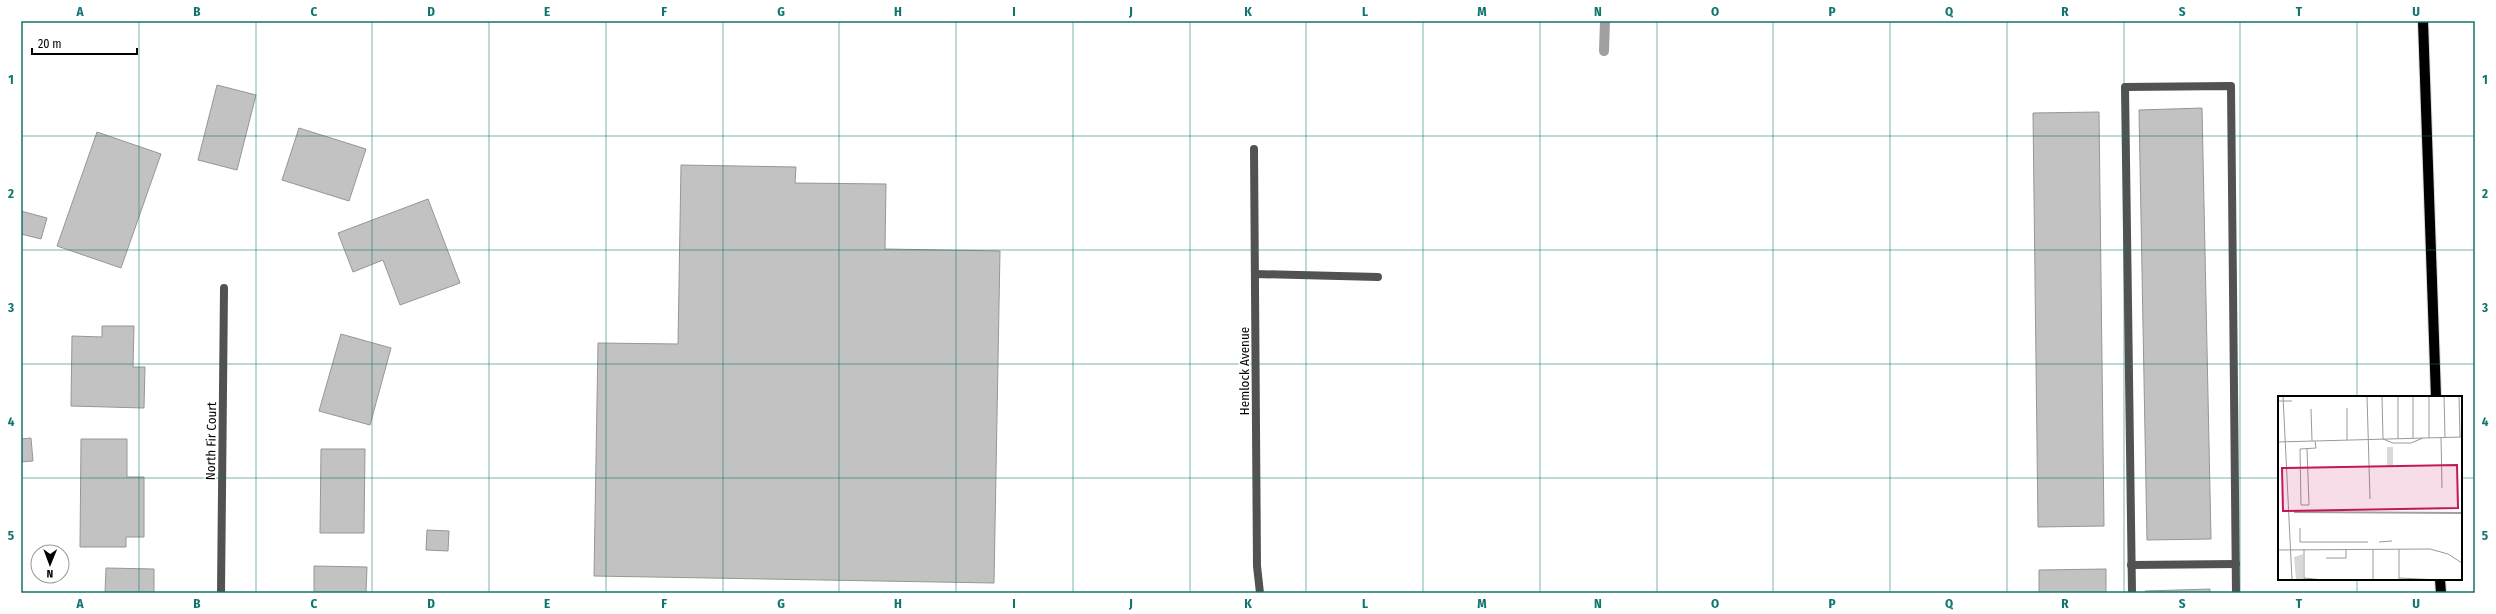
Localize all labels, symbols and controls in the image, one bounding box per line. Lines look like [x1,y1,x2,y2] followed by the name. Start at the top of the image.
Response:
[75,4,84,19] text: A
[193,4,201,19] text: B
[311,4,318,19] text: C
[427,4,435,19] text: D
[544,4,550,19] text: E
[661,4,667,19] text: F
[777,4,785,19] text: G
[894,4,902,19] text: H
[1012,4,1016,19] text: I
[1128,4,1133,19] text: J
[1244,4,1252,19] text: K
[1362,4,1368,19] text: L
[1477,4,1487,19] text: M
[1594,4,1602,19] text: N
[1711,4,1719,19] text: O
[1828,4,1836,19] text: P
[1945,4,1954,19] text: Q
[2061,4,2069,19] text: R
[2179,4,2186,19] text: S
[2296,4,2303,19] text: T
[2412,4,2420,19] text: U
[32,30,137,56] scale bar
[38,37,62,51] text: 20 m
[8,72,14,87] text: 1
[2482,72,2488,87] text: 1
[7,186,14,201] text: 2
[2481,186,2488,201] text: 2
[7,300,14,315] text: 3
[2481,300,2488,315] text: 3
[1237,327,1252,415] street label: Hemlock Avenue
[2278,396,2462,580] inset map
[203,401,219,480] street label: North Fir Court
[8,414,15,429] text: 4
[2482,414,2489,429] text: 4
[8,528,14,543] text: 5
[2482,528,2488,543] text: 5
[30,544,70,584] north arrow
[46,567,53,580] text: N
[75,596,84,611] text: A
[193,596,201,611] text: B
[311,596,318,611] text: C
[427,596,435,611] text: D
[544,596,550,611] text: E
[661,596,667,611] text: F
[777,596,785,611] text: G
[894,596,902,611] text: H
[1012,596,1016,611] text: I
[1128,596,1133,611] text: J
[1244,596,1252,611] text: K
[1362,596,1368,611] text: L
[1477,596,1487,611] text: M
[1594,596,1602,611] text: N
[1711,596,1719,611] text: O
[1828,596,1836,611] text: P
[1945,596,1954,611] text: Q
[2061,596,2069,611] text: R
[2179,596,2186,611] text: S
[2296,596,2303,611] text: T
[2412,596,2420,611] text: U

